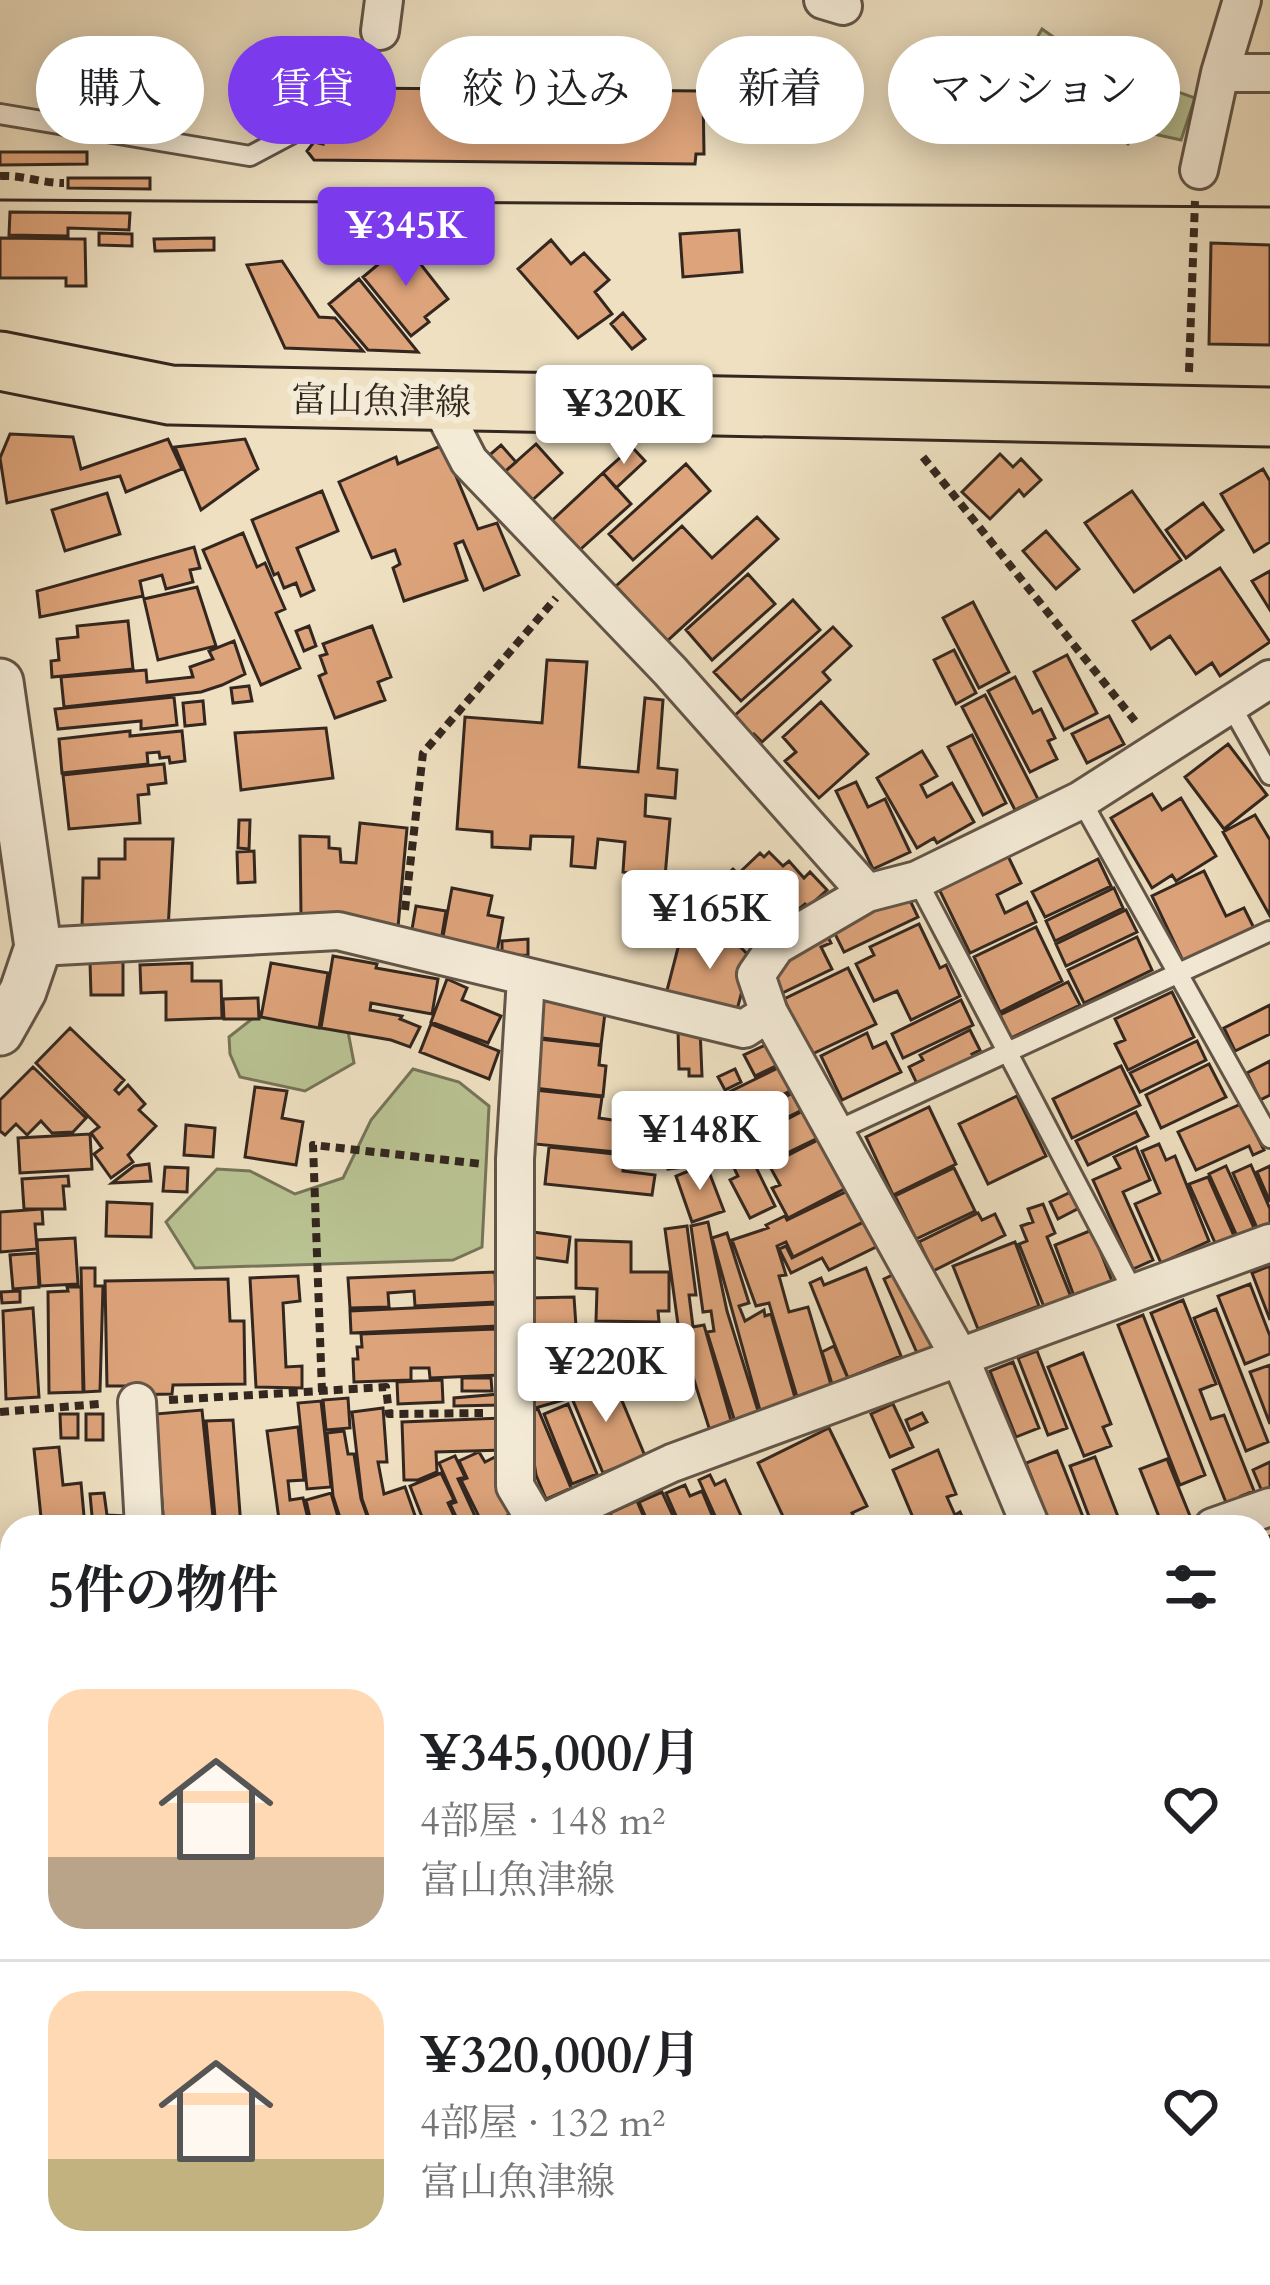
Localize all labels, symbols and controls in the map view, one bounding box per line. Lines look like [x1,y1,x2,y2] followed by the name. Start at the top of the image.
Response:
[36,36,204,144] chip: 購入
[228,36,396,144] chip: 賃貸
[420,36,672,144] chip: 絞り込み
[696,36,864,144] chip: 新着
[888,36,1180,144] chip: マンション
[322,187,490,289] pin: ¥345K
[345,199,467,252] text: ¥345K
[540,365,708,467] pin: ¥320K
[291,375,471,428] street label: 富山魚津線
[563,377,685,430] text: ¥320K
[626,870,794,972] pin: ¥165K
[649,882,771,935] text: ¥165K
[616,1091,784,1193] pin: ¥148K
[639,1103,761,1156] text: ¥148K
[522,1323,690,1425] pin: ¥220K
[545,1335,667,1388] text: ¥220K
[1158,1554,1224,1620] icon: filters
[48,1556,278,1626] text: 5件の物件
[420,1719,701,1789] text: ¥345,000/月
[144,1737,288,1881] icon: home
[1158,1776,1224,1842] icon: heart
[420,1795,665,1848] text: 4部屋 · 148 m²
[420,1854,615,1907] text: 富山魚津線
[420,2021,701,2091] text: ¥320,000/月
[144,2039,288,2183] icon: home
[1158,2078,1224,2144] icon: heart
[420,2097,665,2150] text: 4部屋 · 132 m²
[420,2156,615,2209] text: 富山魚津線

